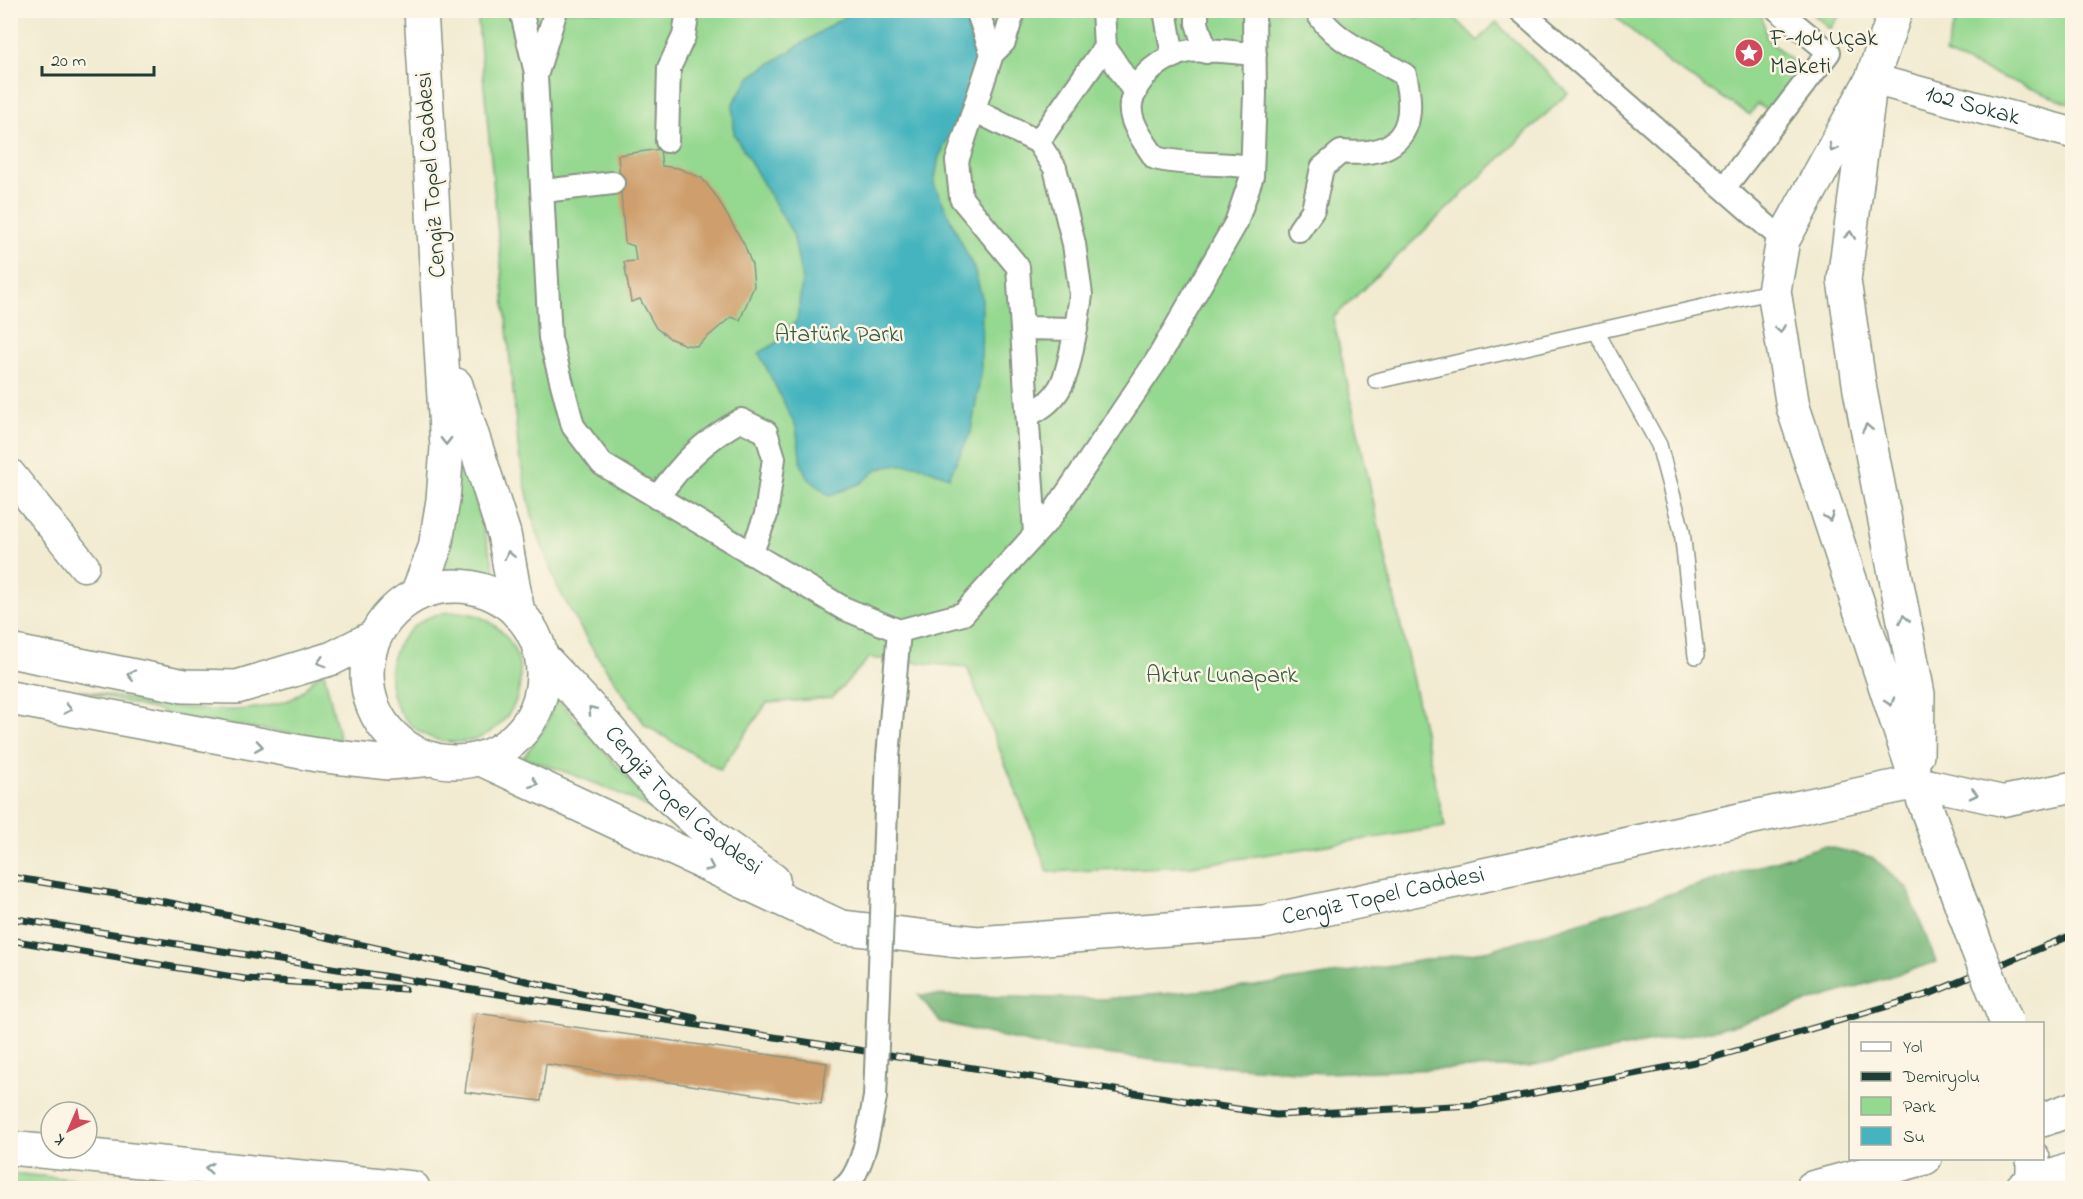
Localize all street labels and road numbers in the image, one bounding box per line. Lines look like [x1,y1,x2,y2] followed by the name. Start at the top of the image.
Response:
[407,71,457,279] street label: Cengiz Topel Caddesi
[1921,77,2024,136] street label: 102 Sokak
[596,718,769,884] street label: Cengiz Topel Caddesi
[1279,858,1488,935] street label: Cengiz Topel Caddesi

